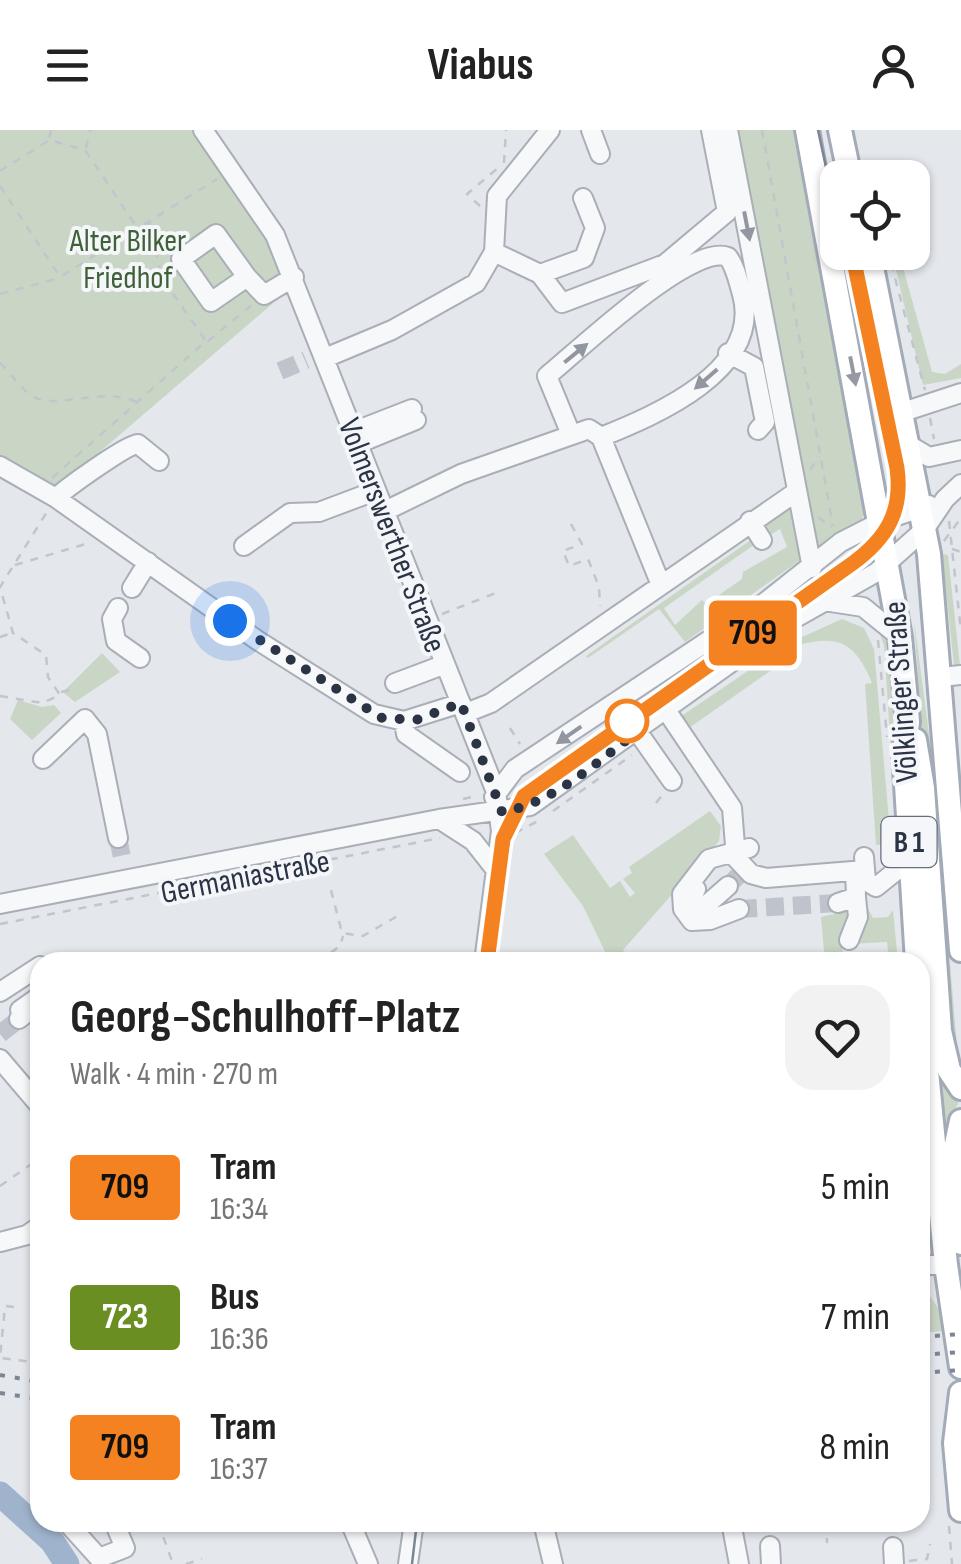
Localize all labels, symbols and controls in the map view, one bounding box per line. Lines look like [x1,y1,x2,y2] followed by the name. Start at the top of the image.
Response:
[40,38,95,93] icon: menu
[427,38,534,93] text: Viabus
[866,38,921,93] icon: person
[820,160,930,270] map controls
[820,160,930,270] button: locate
[739,211,755,242] one-way arrow
[69,222,186,298] park label: Alter Bilker Friedhof
[564,343,589,364] one-way arrow
[846,355,861,387] one-way arrow
[694,368,719,390] one-way arrow
[329,413,454,658] street label: Volmerswerther Straße
[205,596,255,646] your location
[696,600,810,666] line badge: 709
[876,600,927,784] street label: Völklinger Straße
[729,612,777,655] text: 709
[606,700,648,742] unlabelled marker
[556,725,583,744] one-way arrow
[882,817,936,867] road number: B 1
[157,842,333,913] street label: Germaniastraße
[785,985,890,1090] button: heart
[70,989,460,1046] text: Georg-Schulhoff-Platz
[70,1055,278,1094] text: Walk · 4 min · 270 m
[210,1145,276,1190] text: Tram
[821,1165,890,1210] text: 5 min
[101,1166,149,1209] text: 709
[210,1190,268,1229] text: 16:34
[210,1275,259,1320] text: Bus
[821,1295,890,1340] text: 7 min
[102,1296,148,1339] text: 723
[210,1320,269,1359] text: 16:36
[210,1405,276,1450] text: Tram
[820,1425,890,1470] text: 8 min
[101,1426,149,1469] text: 709
[210,1450,267,1489] text: 16:37

